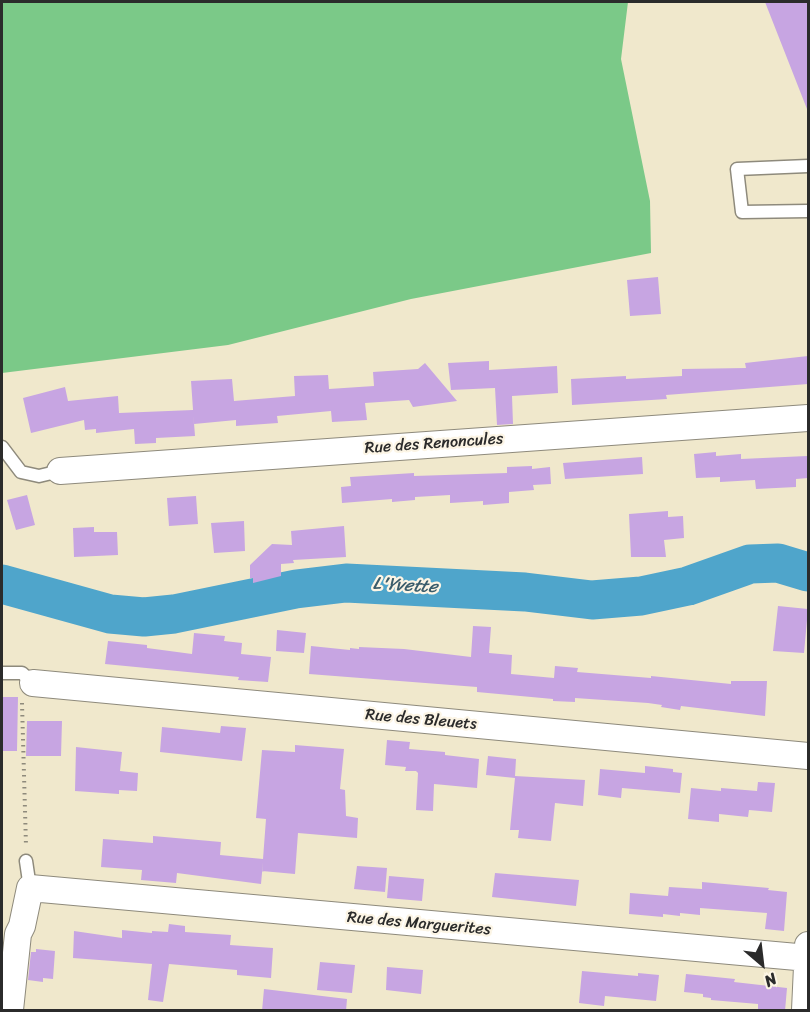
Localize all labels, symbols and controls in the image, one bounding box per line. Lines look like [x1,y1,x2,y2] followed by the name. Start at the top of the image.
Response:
[364,430,504,458] street label: Rue des Renoncules
[372,574,438,598] water label: L'Yvette
[365,706,477,734] street label: Rue des Bleuets
[346,908,492,940] street label: Rue des Marguerites
[732,934,792,994] north arrow
[759,965,782,996] text: N

